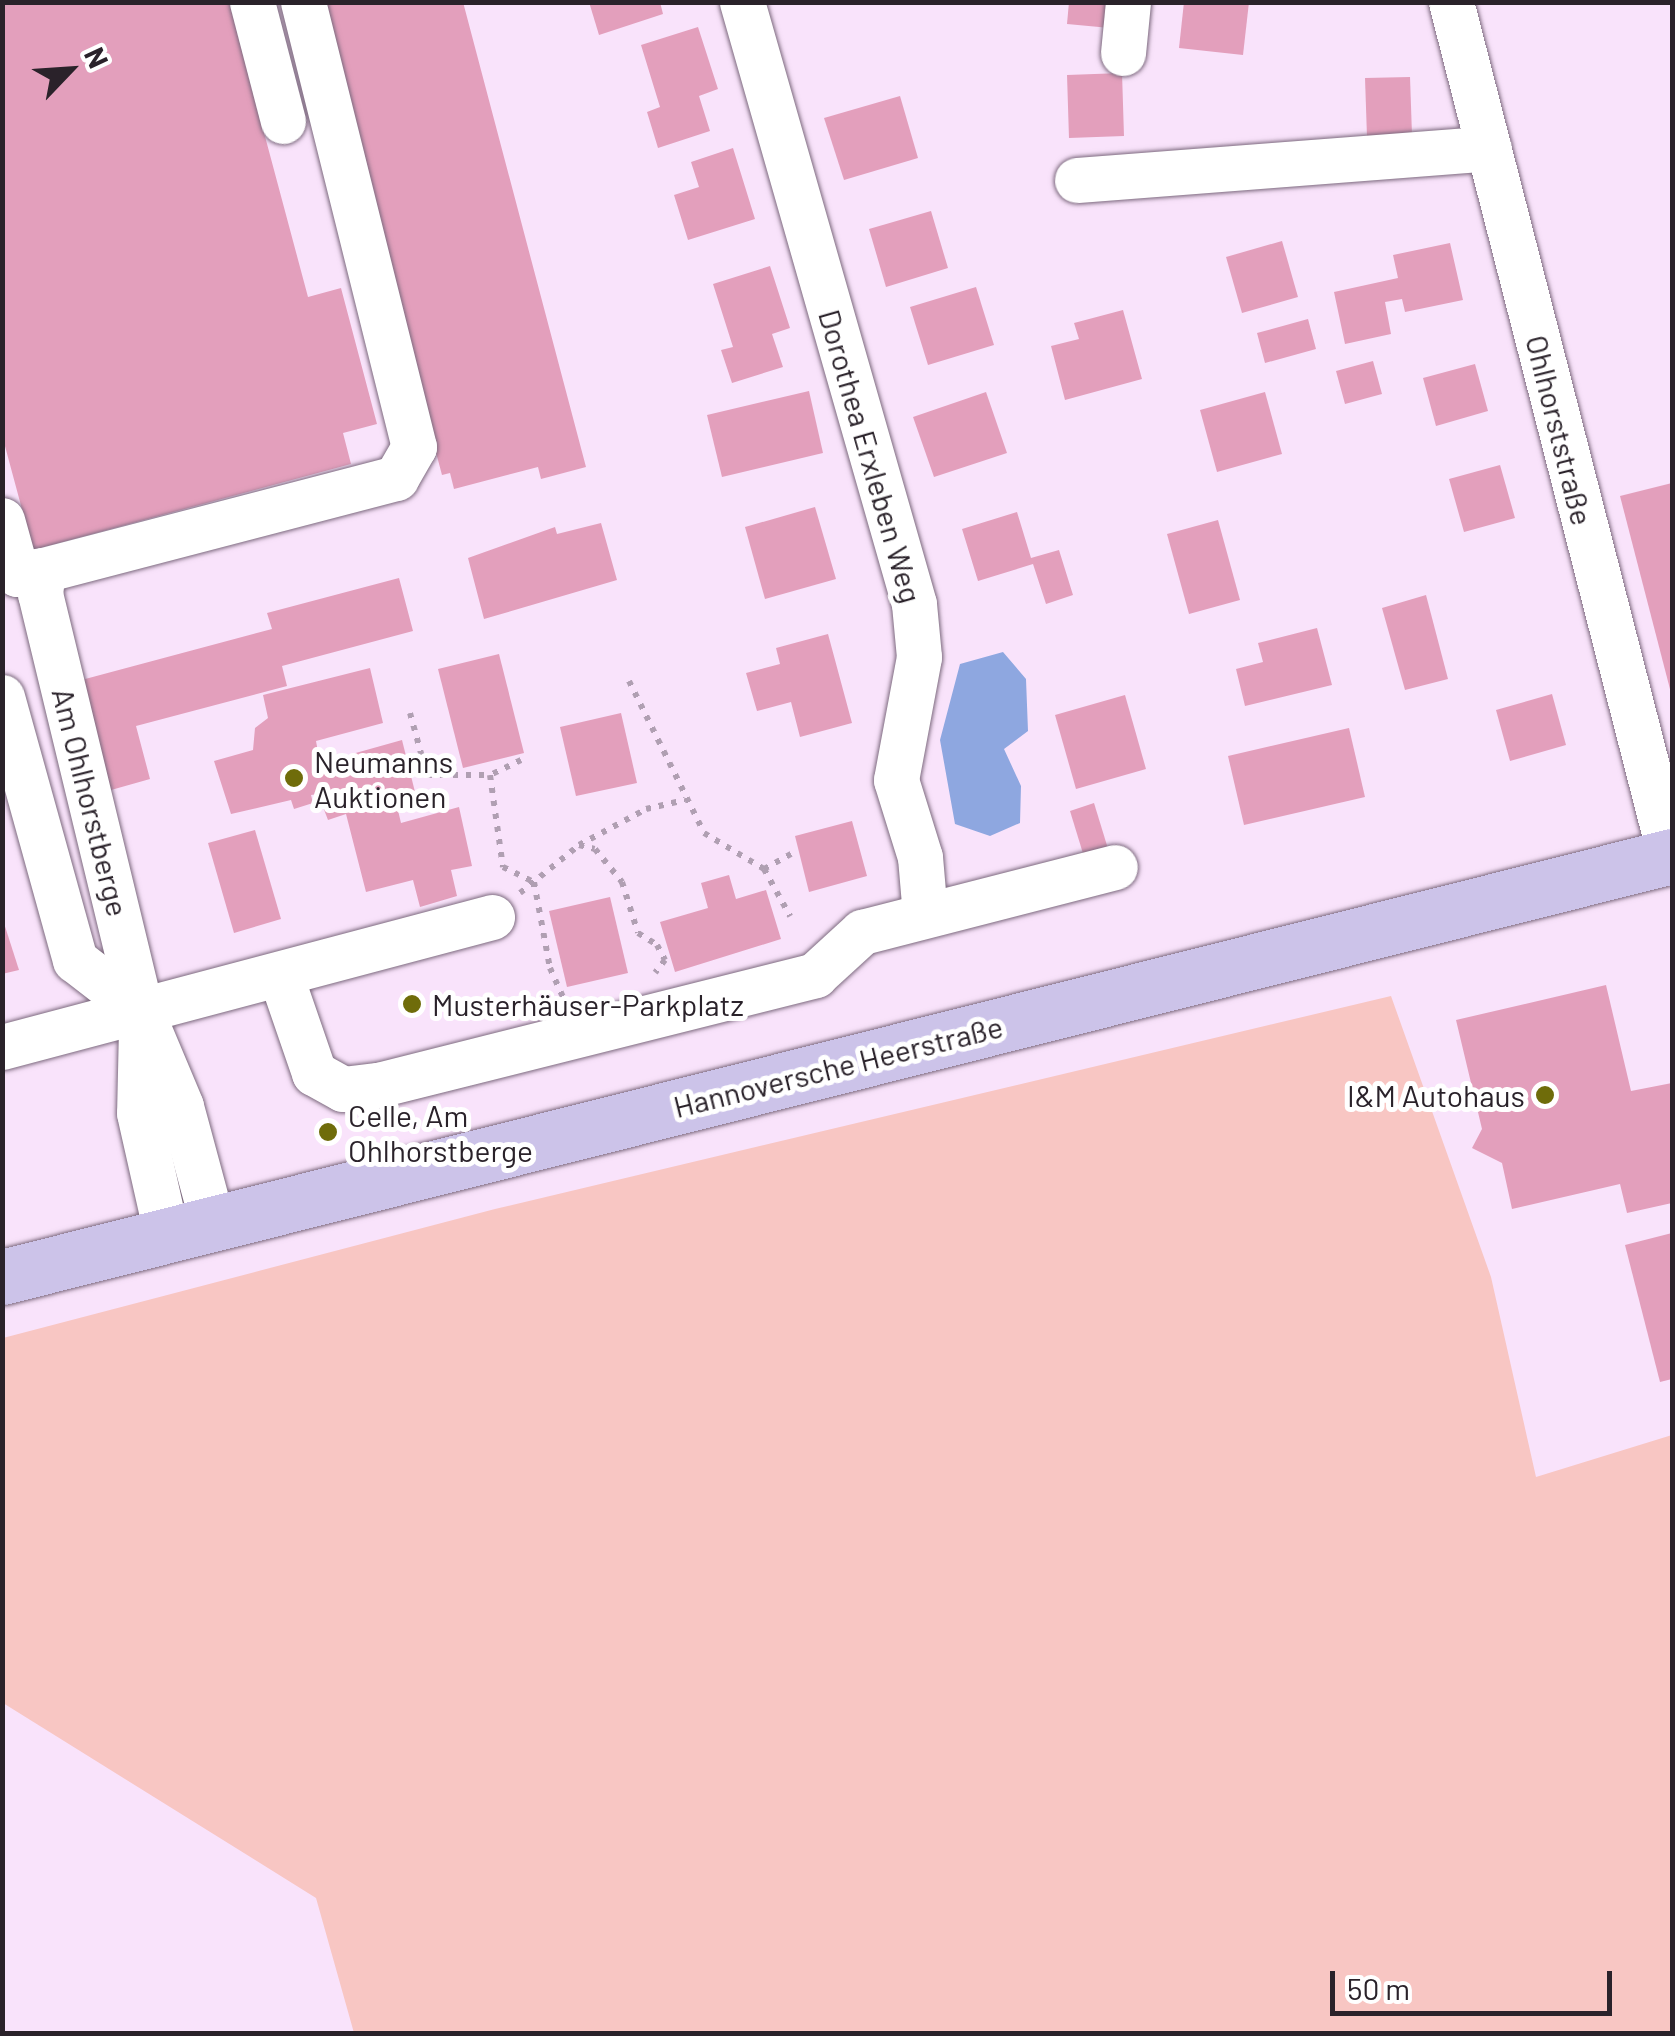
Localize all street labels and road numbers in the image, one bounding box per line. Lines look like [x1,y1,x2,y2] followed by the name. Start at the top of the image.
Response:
[812,305,930,607] street label: Dorothea Erxleben Weg
[1519,331,1601,529] street label: Ohlhorststraße
[45,684,137,920] street label: Am Ohlhorstberge
[670,1008,1006,1124] street label: Hannoversche Heerstraße

